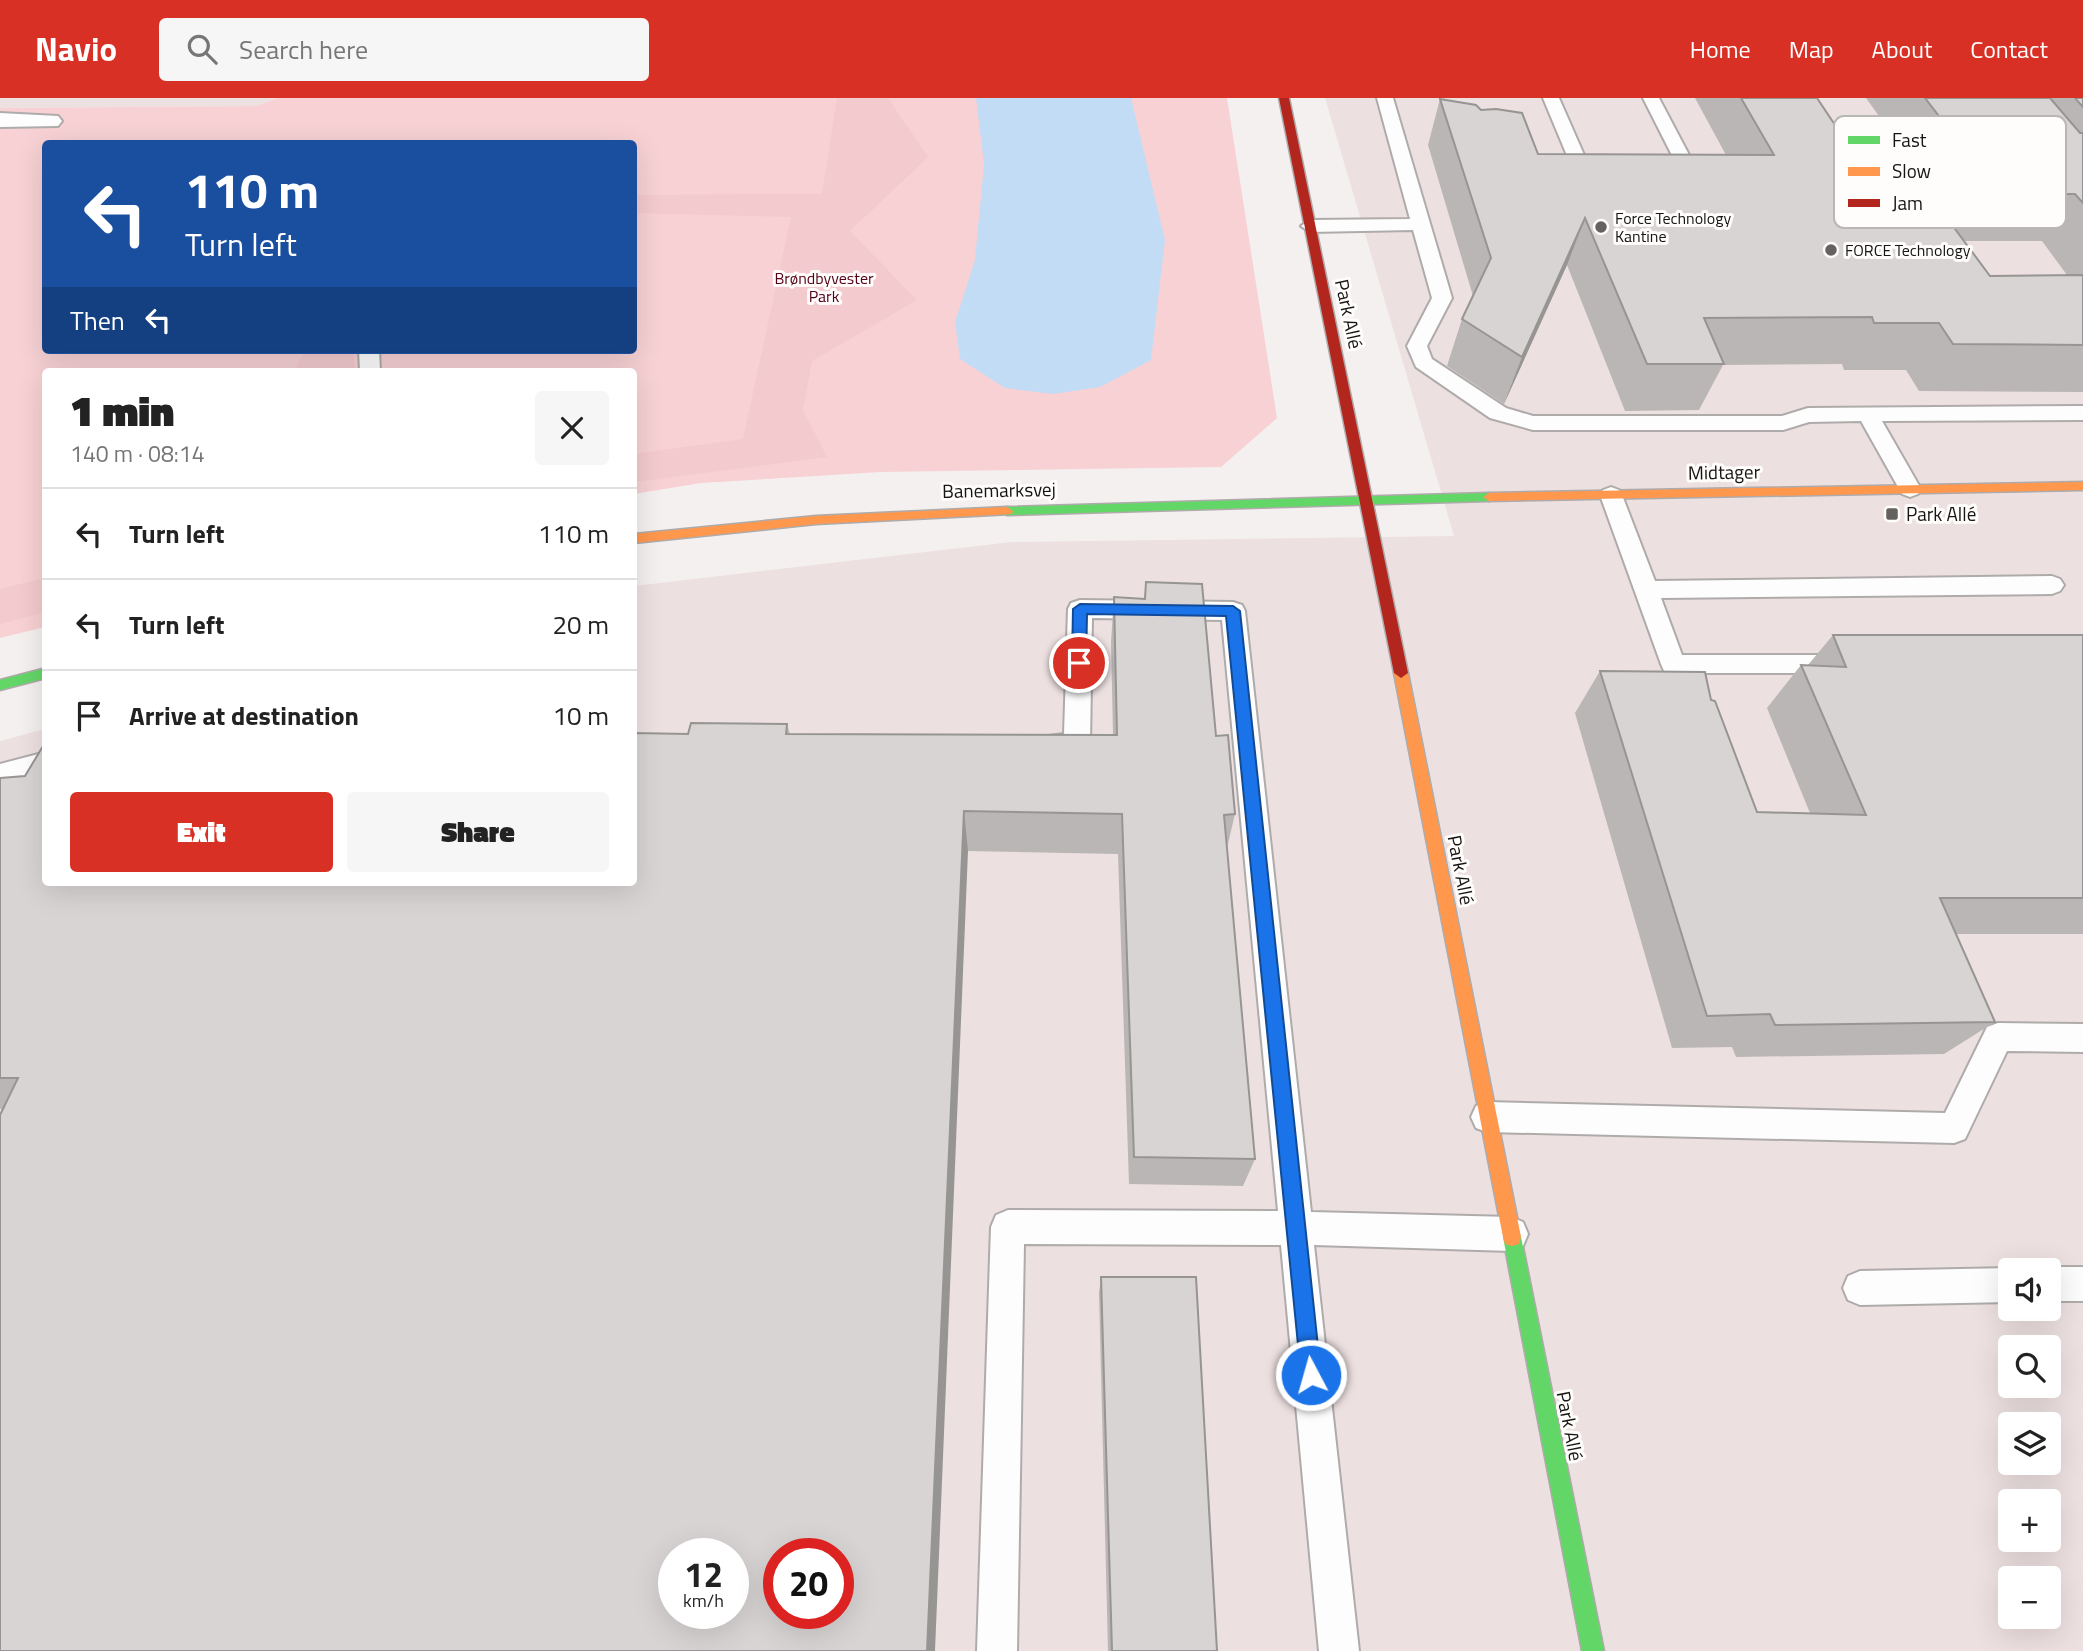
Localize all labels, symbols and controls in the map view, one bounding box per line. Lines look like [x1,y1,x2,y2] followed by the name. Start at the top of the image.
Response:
[159,18,649,81] search box
[35,24,117,74] text: Navio
[183,30,221,68] icon: search
[239,30,368,69] text: Search here
[1690,31,1751,67] text: Home
[1789,31,1834,67] text: Map
[1872,31,1932,67] text: About
[1970,31,2048,67] text: Contact
[1834,116,2066,228] legend
[1892,125,1927,154] text: Fast
[185,152,319,227] text: 110 m
[1892,156,1931,185] text: Slow
[70,168,161,259] icon: left
[1892,188,1923,217] text: Jam
[1615,206,1731,248] place label: Force Technology Kantine
[1593,219,1609,235] marker: Force Technology Kantine
[185,220,297,268] text: Turn left
[1845,238,1971,262] place label: FORCE Technology
[1823,242,1839,258] marker: FORCE Technology
[774,266,874,308] park label: Brøndbyvester Park
[1328,277,1371,351] street label: Park Allé
[70,301,125,340] text: Then
[139,301,177,339] icon: left
[70,378,174,442] text: 1 min
[535,391,609,465] button: close
[70,436,205,471] text: 140 m · 08:14
[1688,456,1761,487] street label: Midtager
[942,474,1056,505] street label: Banemarksvej
[1906,499,1976,528] place label: Park Allé
[1884,506,1900,522] marker: Park Allé
[129,514,224,553] text: Turn left
[538,514,609,553] text: 110 m
[70,515,108,553] icon: left
[129,605,224,644] text: Turn left
[552,605,609,644] text: 20 m
[70,606,108,644] icon: left
[1049,633,1109,693] pin
[1060,644,1098,682] icon: arrive
[129,696,359,735] text: Arrive at destination
[552,696,609,735] text: 10 m
[70,697,108,735] icon: arrive
[70,792,333,872] button: Exit
[347,792,609,872] button: Share
[1441,833,1482,907] street label: Park Allé
[1998,1258,2061,1629] map controls
[1998,1258,2061,1321] button: sound
[1998,1335,2061,1398] button: search
[1274,1338,1348,1412] position arrow
[1550,1389,1591,1463] street label: Park Allé
[1998,1412,2061,1475] button: layers
[1998,1489,2061,1552] button: +
[763,1538,854,1629] speed limit sign: 20
[684,1547,723,1601] text: 12
[1998,1566,2061,1629] button: −
[683,1587,724,1614] text: km/h

